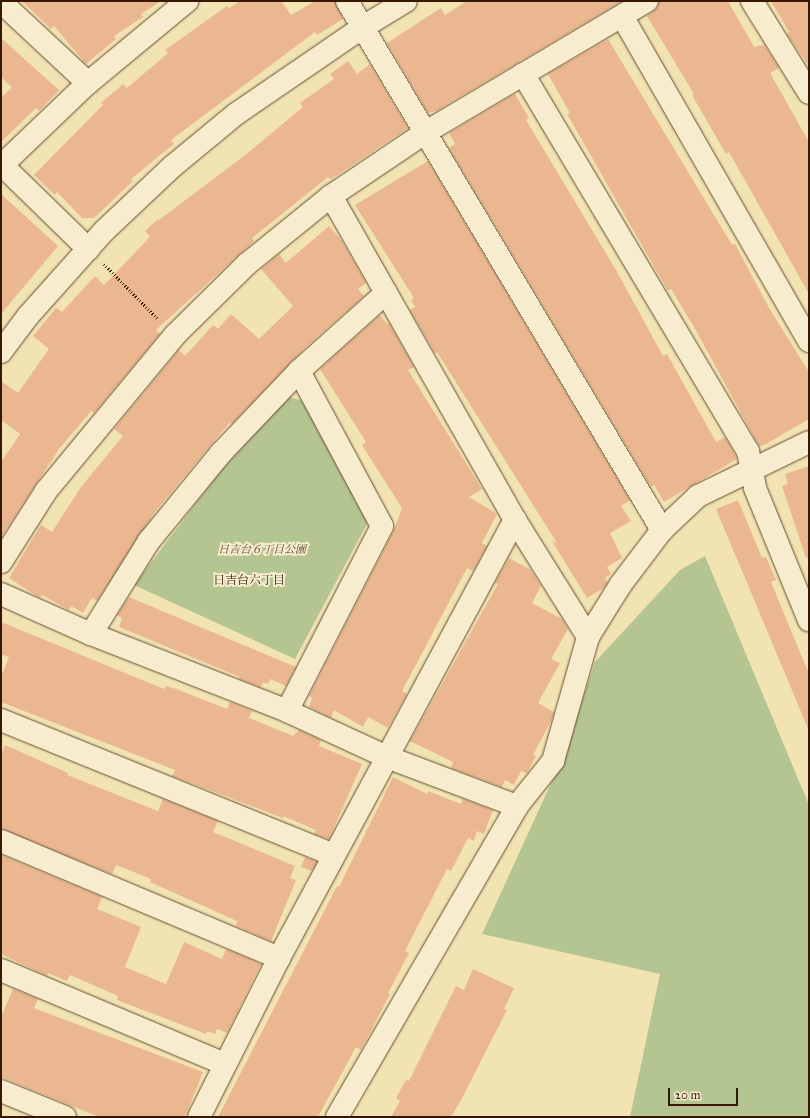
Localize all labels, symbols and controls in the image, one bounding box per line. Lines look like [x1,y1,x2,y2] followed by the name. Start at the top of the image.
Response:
[218,543,306,557] park label: 日吉台６丁目公園
[213,574,285,588] district label: 日吉台六丁目
[670,1080,740,1106] scale bar
[675,1088,701,1102] text: 20 m

